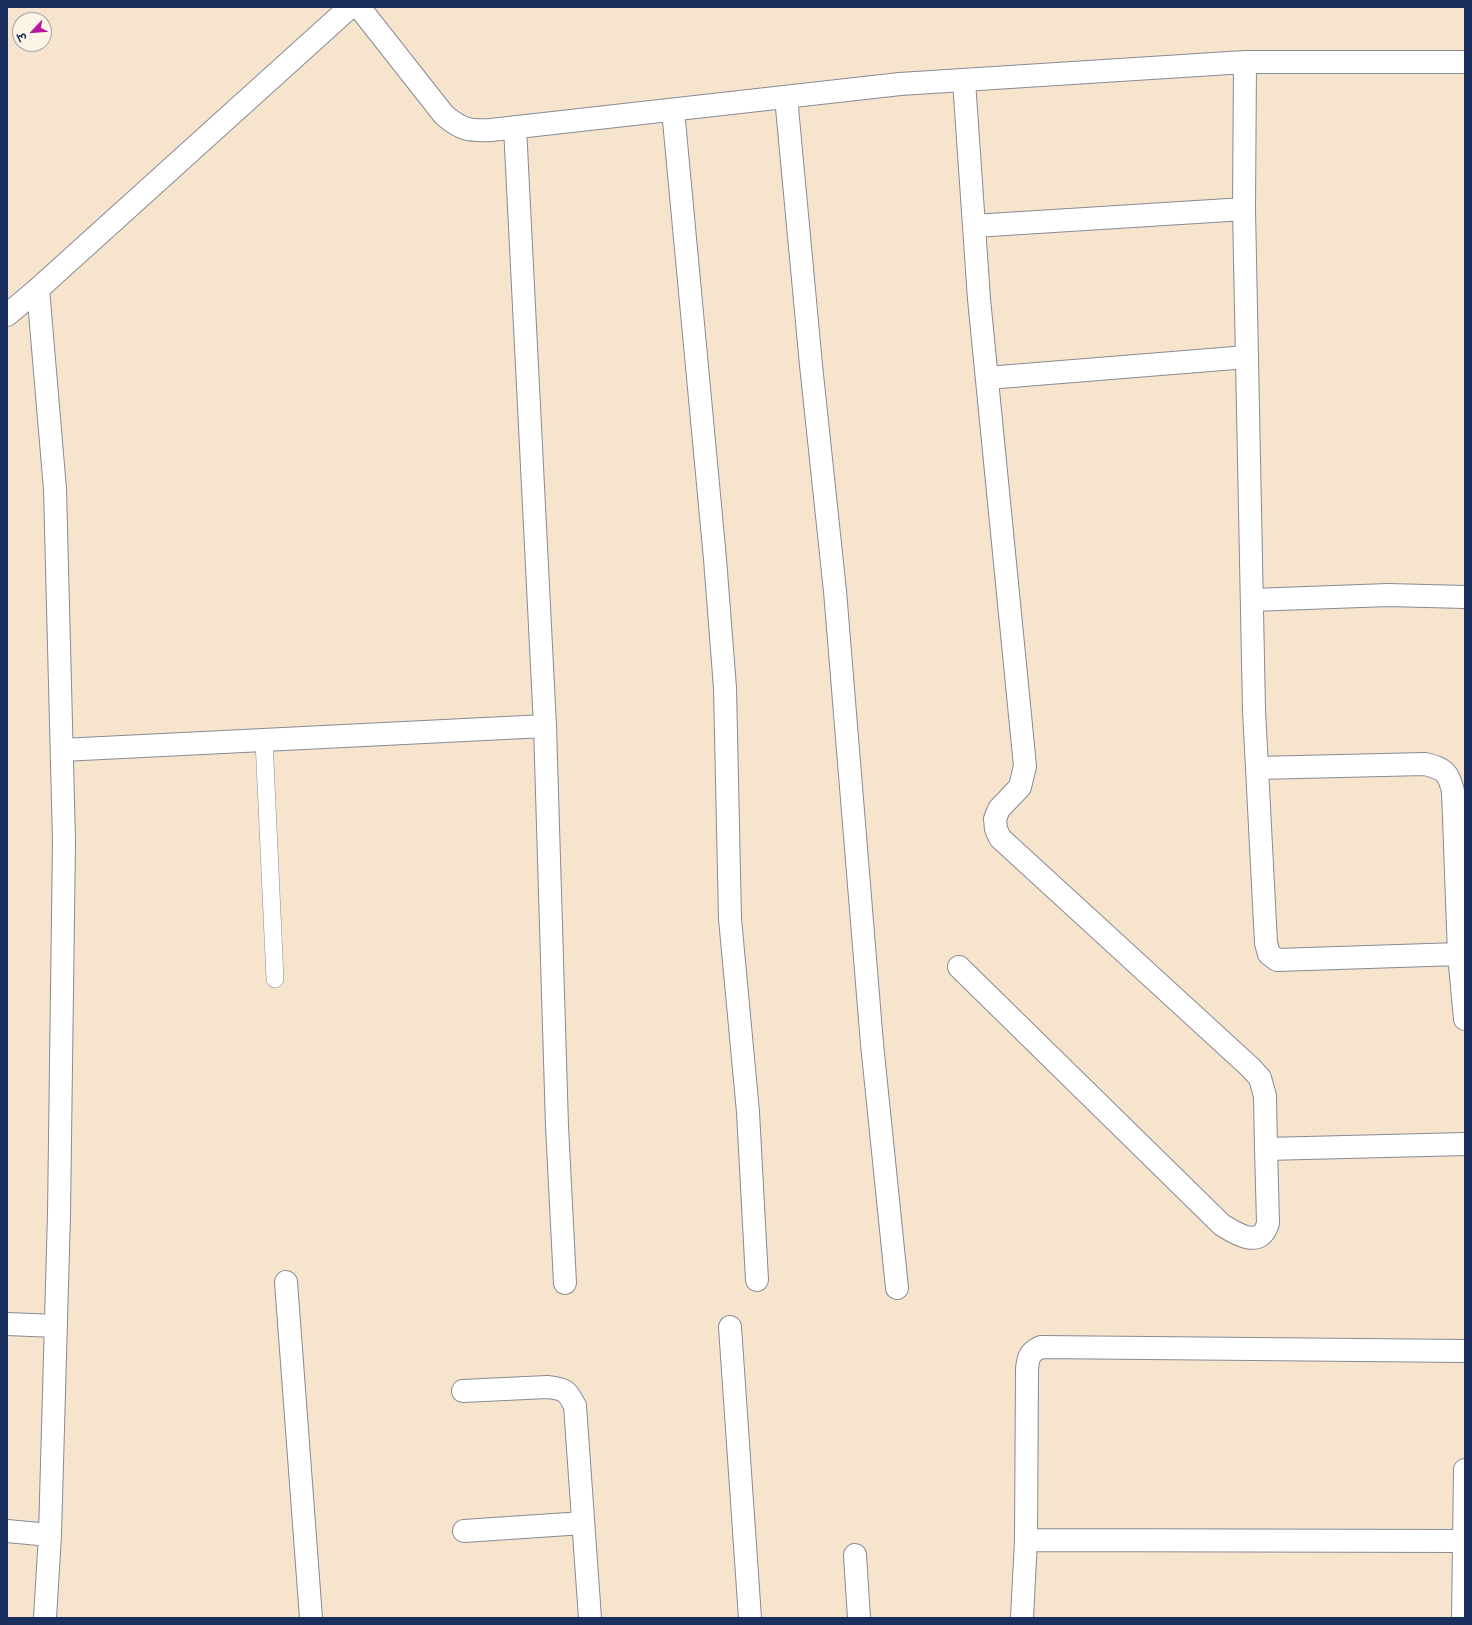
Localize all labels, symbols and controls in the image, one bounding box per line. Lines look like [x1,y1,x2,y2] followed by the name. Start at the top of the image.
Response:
[12,12,52,52] north arrow
[13,30,30,44] text: उ

